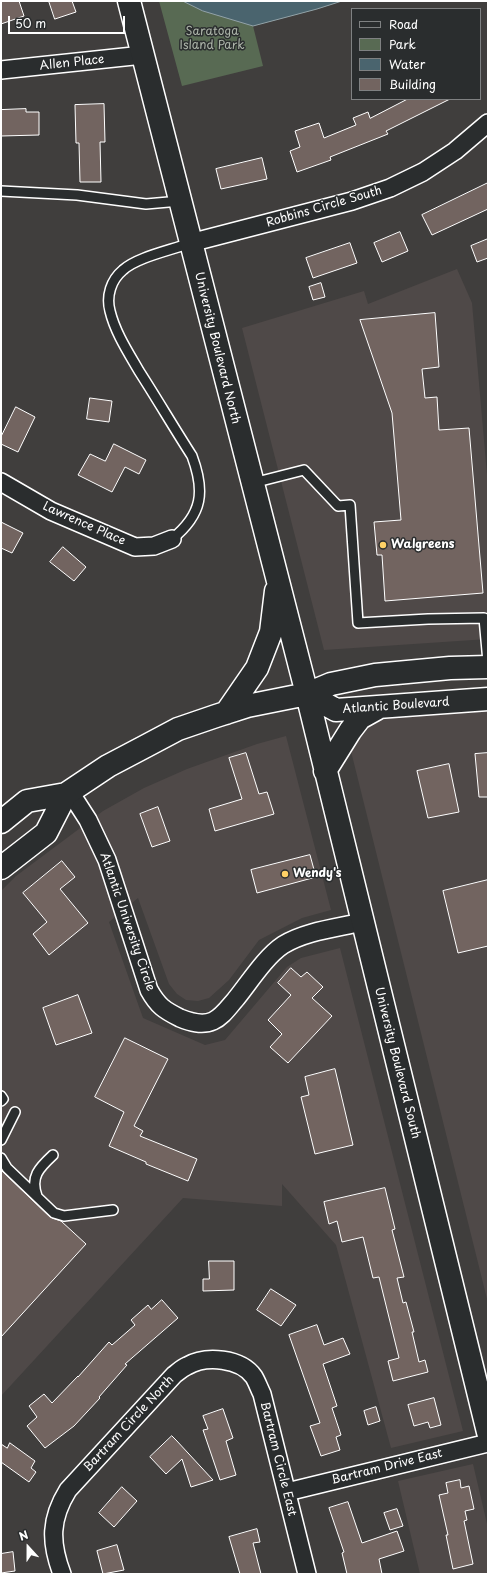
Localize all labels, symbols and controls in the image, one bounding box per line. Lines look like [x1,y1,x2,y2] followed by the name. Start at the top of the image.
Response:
[10,8,127,34] scale bar
[351,8,481,100] legend
[15,14,46,32] text: 50 m
[389,15,418,33] text: Road
[180,25,244,53] park label: Saratoga Island Park
[389,35,416,53] text: Park
[39,52,105,74] street label: Allen Place
[389,55,425,73] text: Water
[389,75,436,93] text: Building
[265,184,383,230] street label: Robbins Circle South
[191,271,243,425] street label: University Boulevard North
[40,499,128,549] street label: Lawrence Place
[391,538,454,552] place label: Walgreens
[378,540,388,550] marker: Walgreens
[342,695,450,717] street label: Atlantic Boulevard
[96,851,158,993] street label: Atlantic University Circle
[293,867,341,881] place label: Wendy's
[280,869,290,879] marker: Wendy's
[371,986,423,1140] street label: University Boulevard South
[81,1373,177,1475] street label: Bartram Circle North
[257,1400,299,1518] street label: Bartram Circle East
[330,1446,444,1488] street label: Bartram Drive East
[16,1526,31,1545] text: N
[8,1527,48,1567] north arrow

